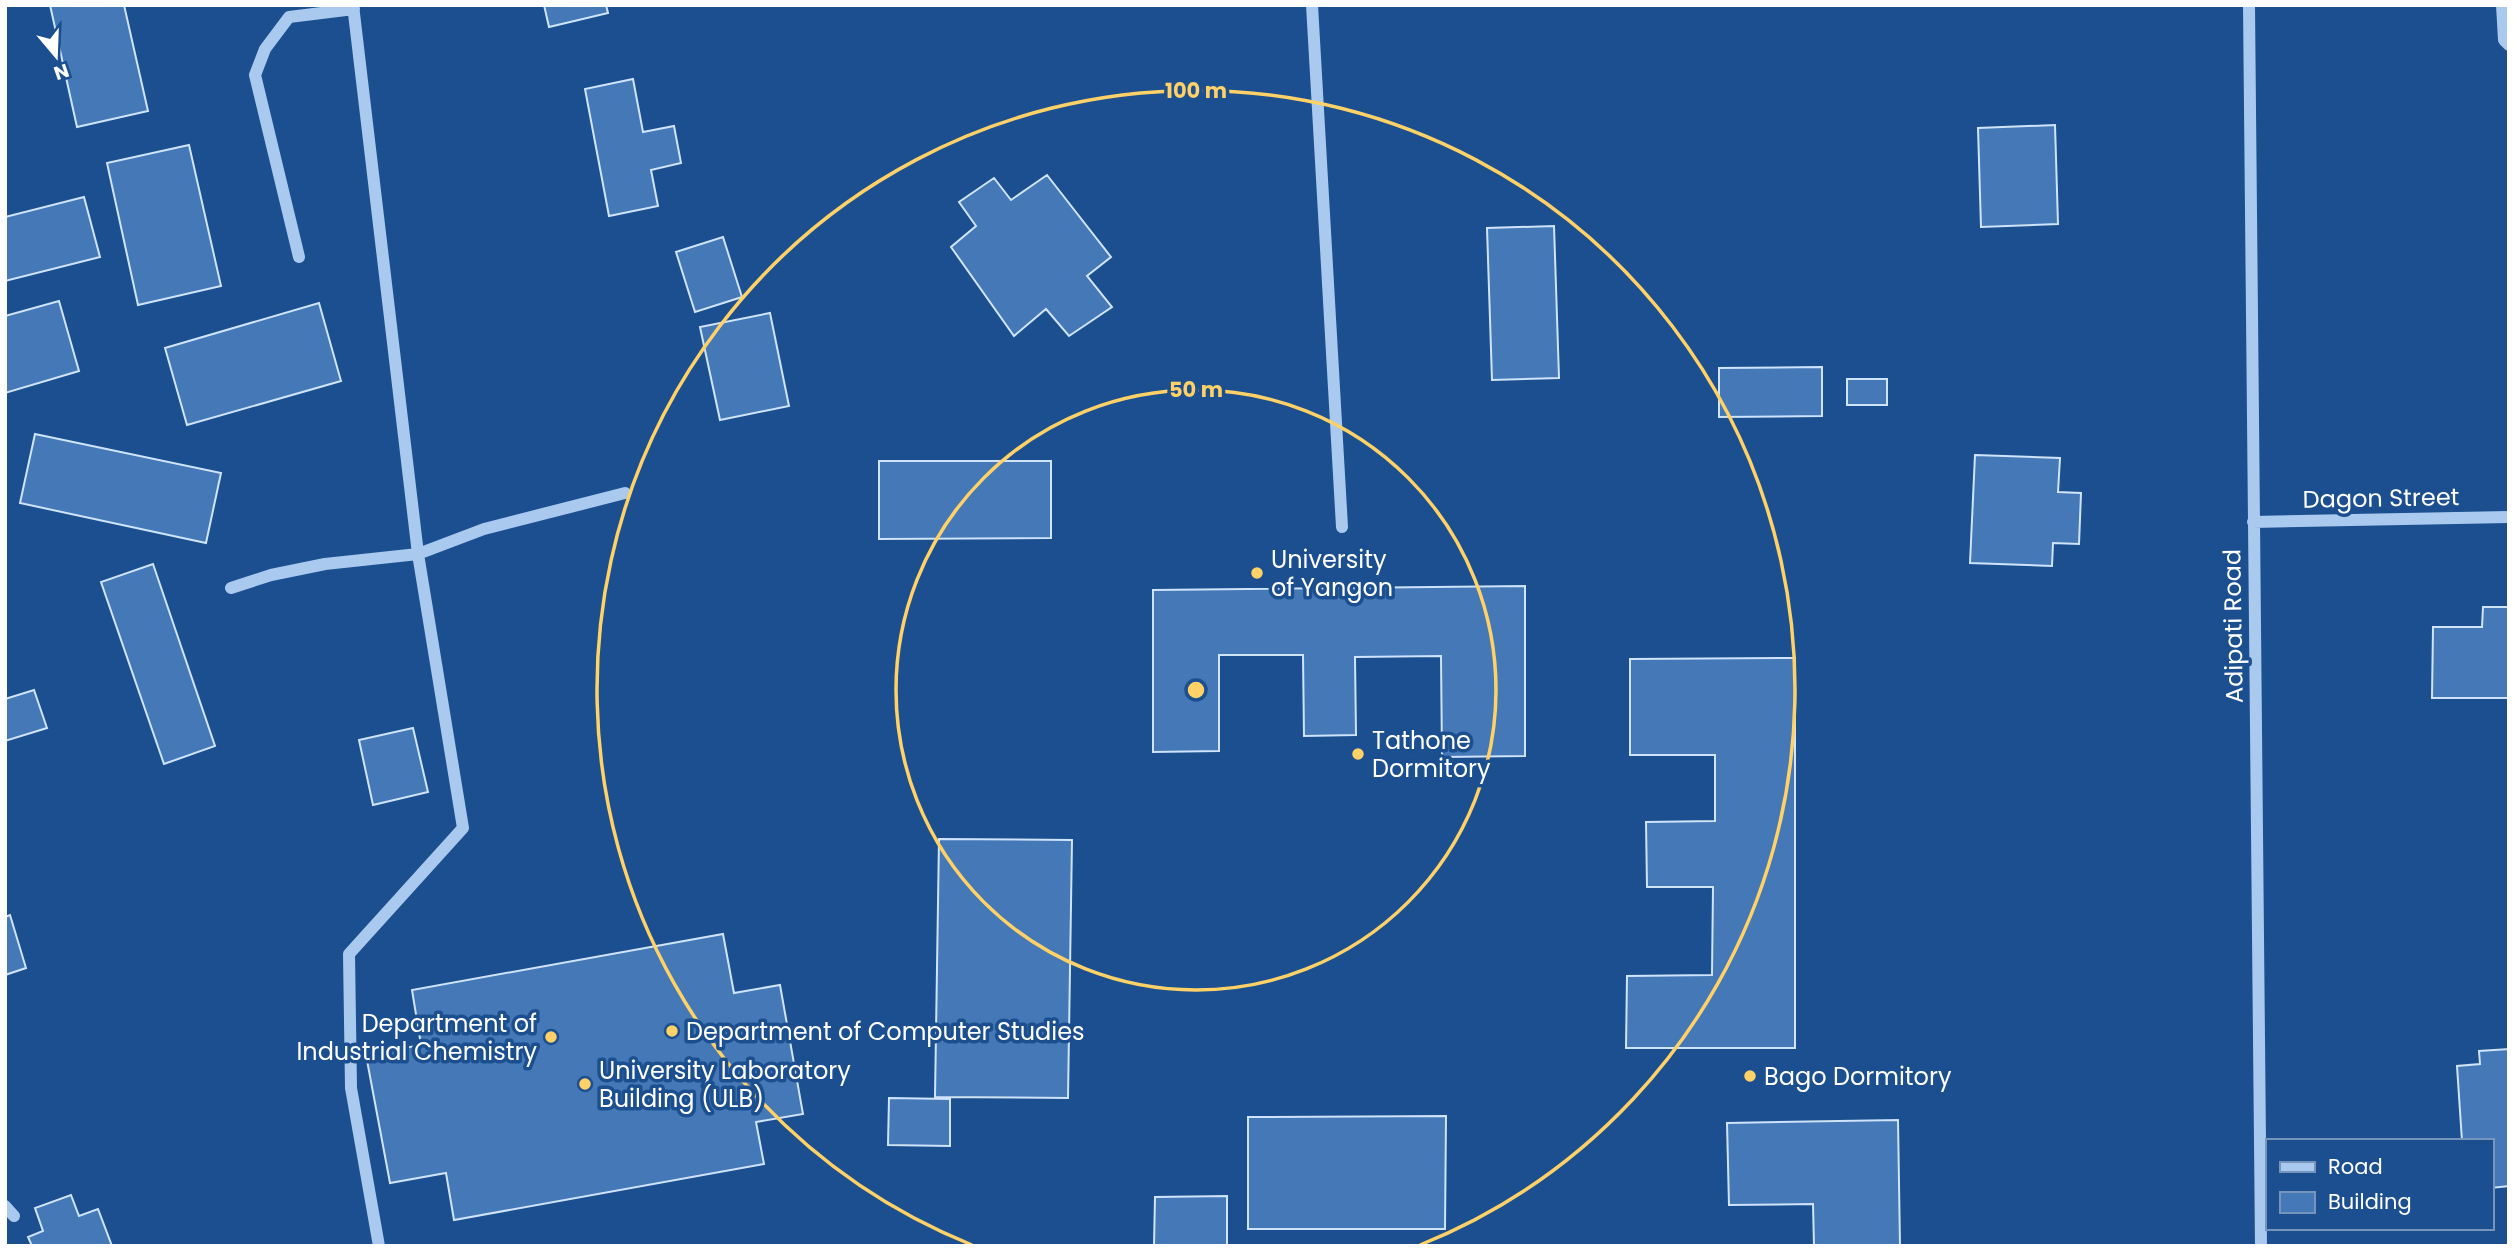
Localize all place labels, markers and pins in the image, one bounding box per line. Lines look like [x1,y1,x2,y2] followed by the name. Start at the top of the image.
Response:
[1271,543,1393,604] place label: University of Yangon
[1249,565,1265,581] marker: University of Yangon
[1184,678,1208,702] centre of rings
[1372,724,1491,785] place label: Tathone Dormitory
[1350,746,1366,762] marker: Tathone Dormitory
[296,1007,537,1068] place label: Department of Industrial Chemistry
[686,1015,1085,1048] place label: Department of Computer Studies
[664,1023,680,1039] marker: Department of Computer Studies
[543,1029,559,1045] marker: Department of Industrial Chemistry
[599,1054,851,1115] place label: University Laboratory Building (ULB)
[1764,1060,1952,1093] place label: Bago Dormitory
[1742,1068,1758,1084] marker: Bago Dormitory
[577,1076,593,1092] marker: University Laboratory Building (ULB)

